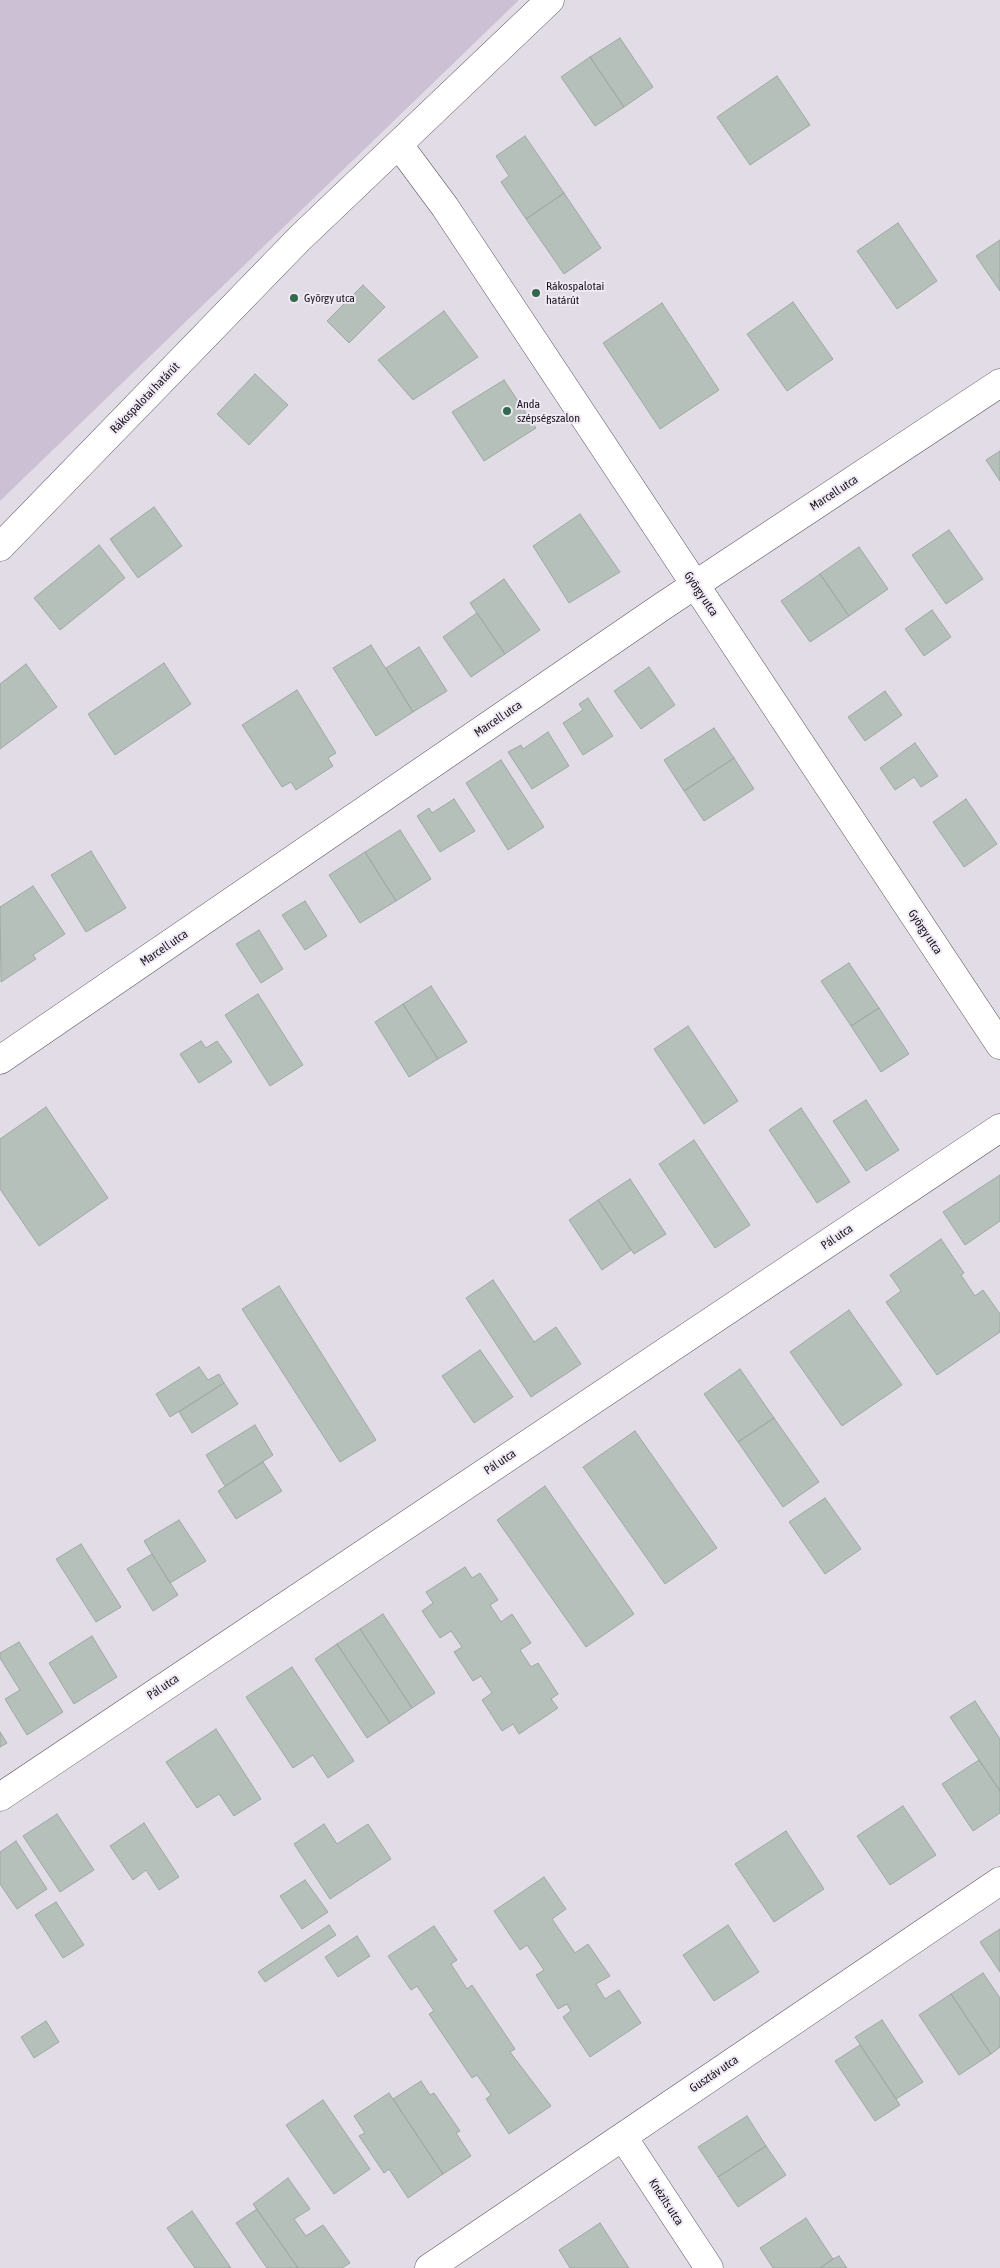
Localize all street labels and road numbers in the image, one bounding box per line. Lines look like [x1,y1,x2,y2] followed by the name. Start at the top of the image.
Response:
[107,360,183,436] street label: Rákospalotai határút
[807,472,861,514] street label: Marcell utca
[681,569,721,619] street label: György utca
[472,698,524,740] street label: Marcell utca
[905,907,945,957] street label: György utca
[138,927,190,969] street label: Marcell utca
[818,1221,856,1253] street label: Pál utca
[481,1446,519,1478] street label: Pál utca
[144,1671,182,1703] street label: Pál utca
[687,2053,741,2095] street label: Gusztáv utca
[646,2176,686,2228] street label: Knézits utca

